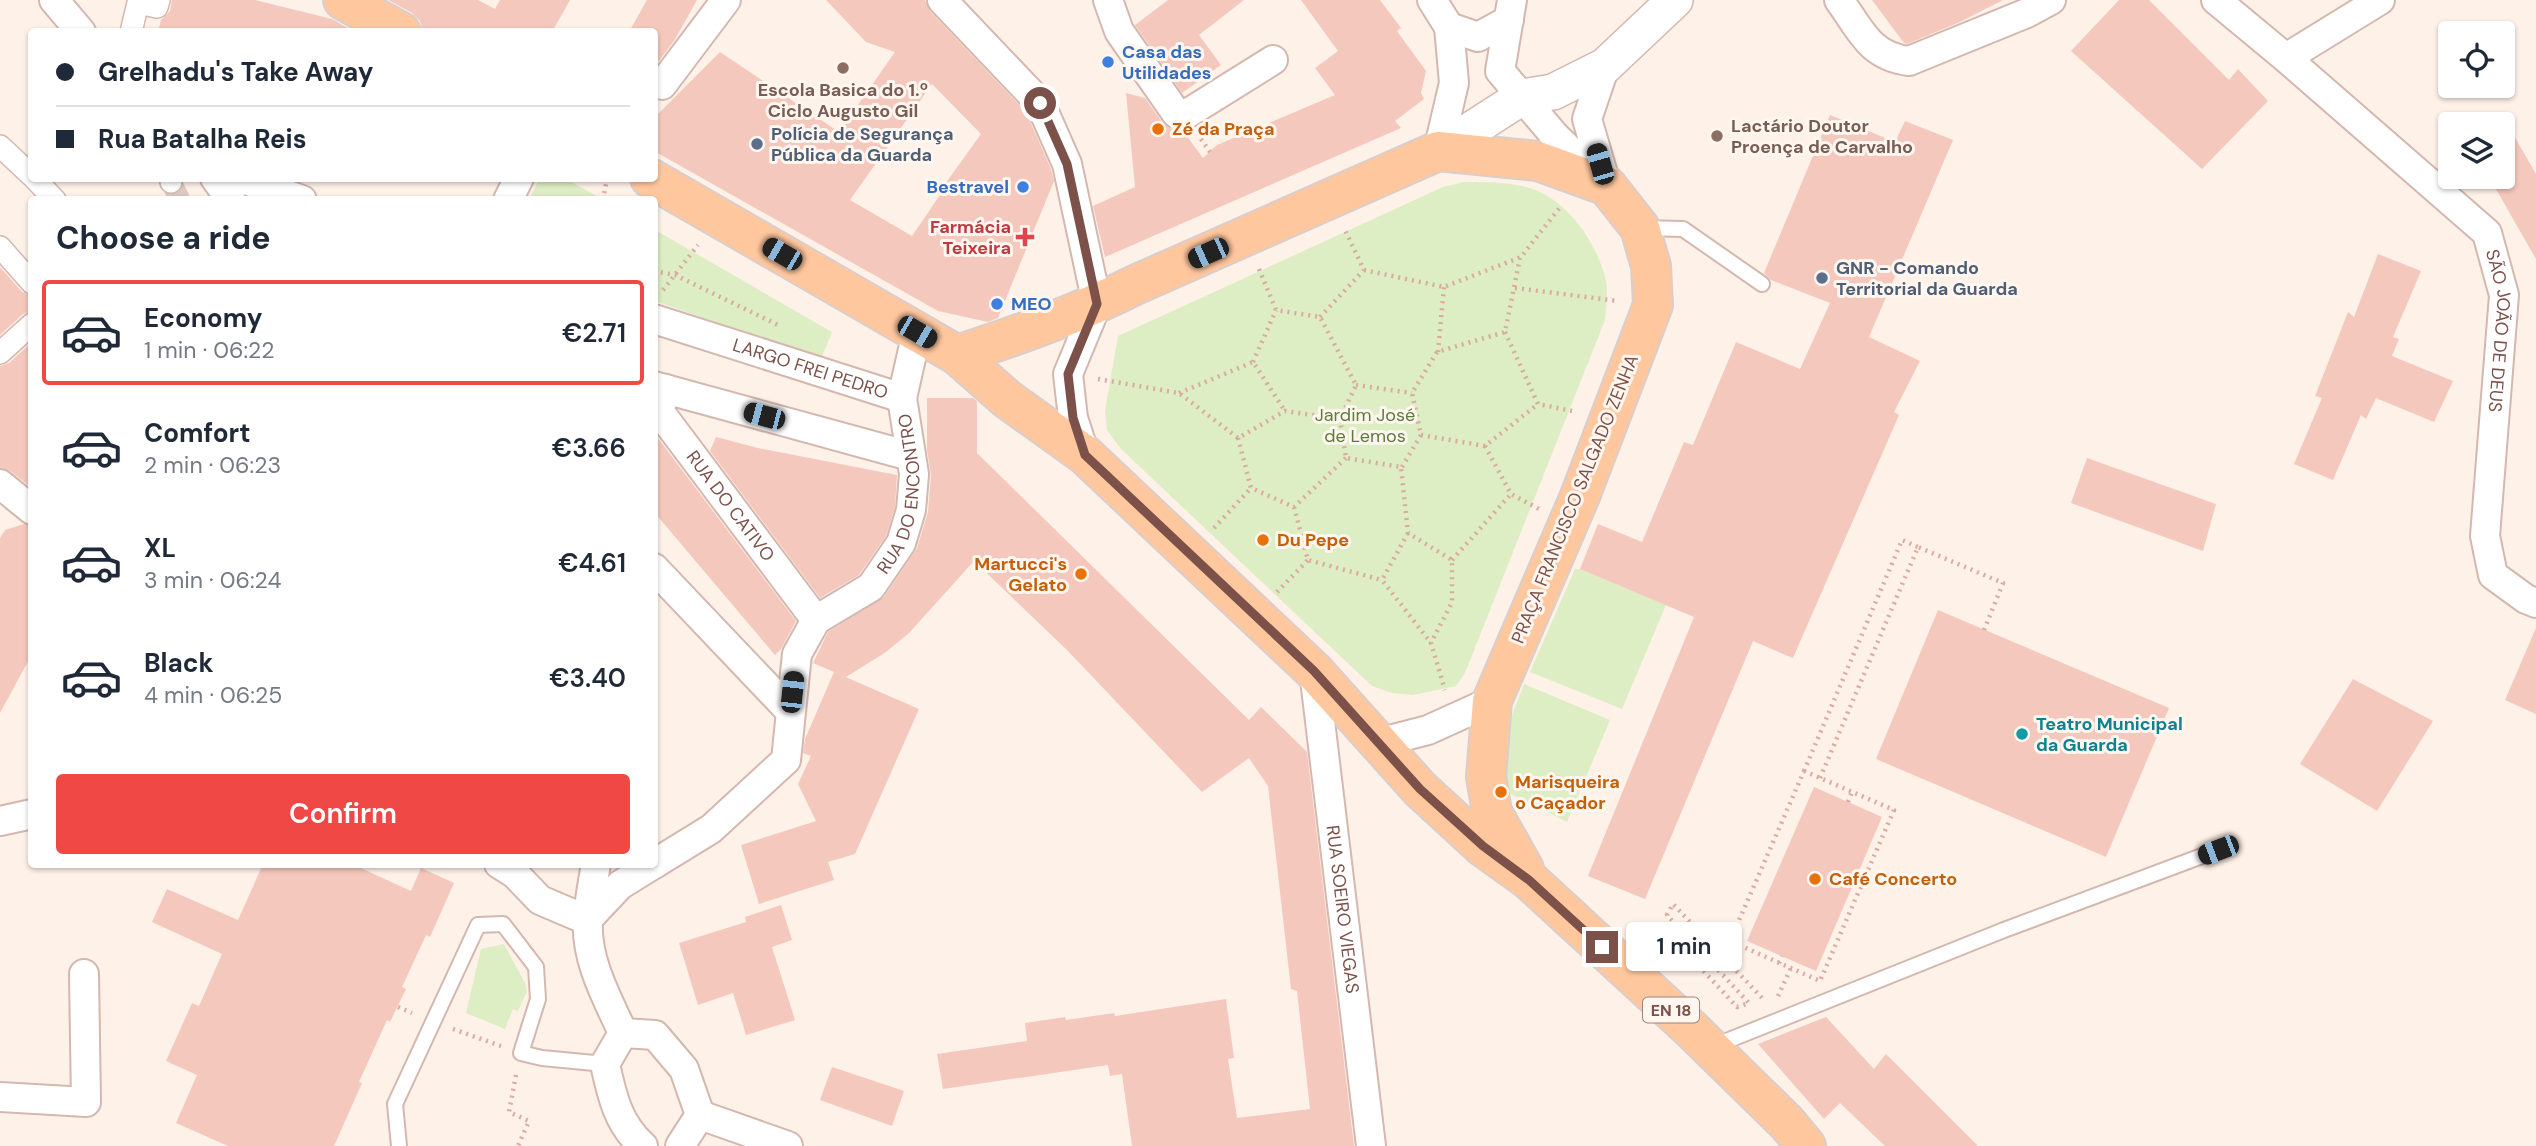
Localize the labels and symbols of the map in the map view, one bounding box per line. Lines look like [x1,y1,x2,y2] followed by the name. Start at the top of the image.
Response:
[1122,40,1211,85] place label: Casa das Utilidades
[1100,54,1116,70] marker: Casa das Utilidades
[835,60,851,76] marker: Escola Basica do 1.º Ciclo Augusto Gil
[758,78,928,123] place label: Escola Basica do 1.º Ciclo Augusto Gil
[1024,87,1056,119] route start
[1731,114,1913,159] place label: Lactário Doutor Proença de Carvalho
[1172,117,1274,141] place label: Zé da Praça
[1150,121,1166,137] marker: Zé da Praça
[771,122,953,167] place label: Polícia de Segurança Pública da Guarda
[1709,128,1725,144] marker: Lactário Doutor Proença de Carvalho
[749,136,765,152] marker: Polícia de Segurança Pública da Guarda
[1585,141,1616,187] car
[927,175,1009,199] place label: Bestravel
[1015,179,1031,195] marker: Bestravel
[930,215,1011,260] place label: Farmácia Teixeira
[1017,229,1033,245] marker: Farmácia Teixeira
[759,234,806,274] car
[1185,235,1232,271] car
[2480,246,2516,413] street label: SÃO JOÃO DE DEUS
[1836,256,2018,301] place label: GNR - Comando Territorial da Guarda
[1814,270,1830,286] marker: GNR - Comando Territorial da Guarda
[1011,292,1052,316] place label: MEO
[989,296,1005,312] marker: MEO
[894,312,941,352] car
[730,333,891,405] street label: LARGO FREI PEDRO
[1506,351,1644,647] street label: PRAÇA FRANCISCO SALGADO ZENHA
[741,400,788,432] car
[1315,403,1415,448] park label: Jardim José de Lemos
[871,412,926,579] street label: RUA DO ENCONTRO
[681,446,780,566] street label: RUA DO CATIVO
[1277,528,1349,552] place label: Du Pepe
[1255,532,1271,548] marker: Du Pepe
[974,552,1067,597] place label: Martucci's Gelato
[1073,566,1089,582] marker: Martucci's Gelato
[780,670,805,714] car
[2036,712,2183,757] place label: Teatro Municipal da Guarda
[2014,726,2030,742] marker: Teatro Municipal da Guarda
[1515,770,1620,815] place label: Marisqueira o Caçador
[1493,784,1509,800] marker: Marisqueira o Caçador
[1321,824,1365,995] street label: RUA SOEIRO VIEGAS
[2195,833,2242,867] car
[1829,867,1957,891] place label: Café Concerto
[1807,871,1823,887] marker: Café Concerto
[1626,922,1742,972] callout: 1 min
[1586,931,1618,963] route end
[1643,998,1699,1022] road number: EN 18

